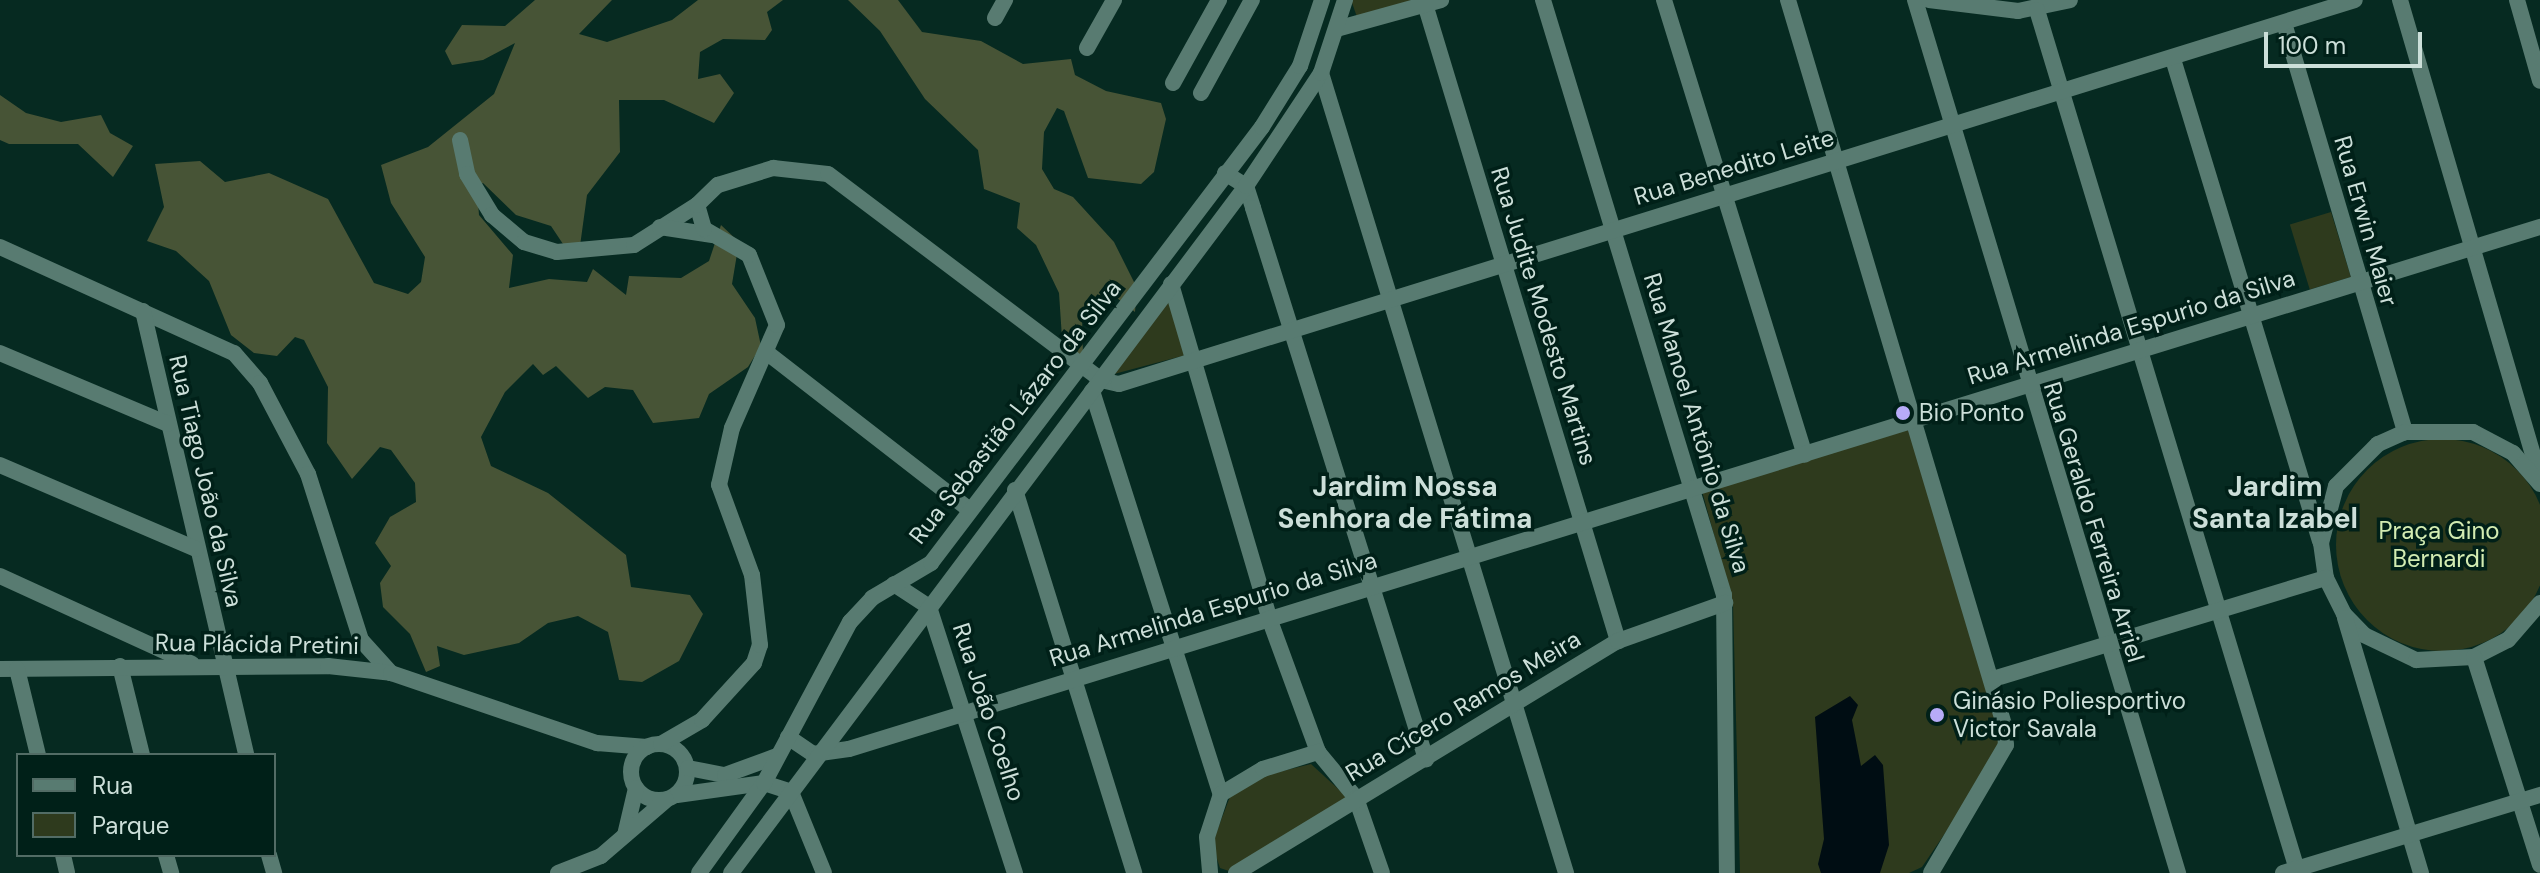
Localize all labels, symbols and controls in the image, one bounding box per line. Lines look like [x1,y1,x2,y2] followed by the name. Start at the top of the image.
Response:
[2268,16,2426,66] scale bar
[2278,30,2346,61] text: 100 m
[1630,123,1838,211] street label: Rua Benedito Leite
[2328,133,2404,309] street label: Rua Erwin Maier
[1485,163,1603,469] street label: Rua Judite Modesto Martins
[1964,263,2298,391] street label: Rua Armelinda Espurio da Silva
[1638,270,1756,576] street label: Rua Manoel Antônio da Silva
[903,274,1127,550] street label: Rua Sebastião Lázaro da Silva
[163,352,249,610] street label: Rua Tiago João da Silva
[2038,378,2150,666] street label: Rua Geraldo Ferreira Arriel
[1919,399,2024,427] place label: Bio Ponto
[1894,404,1912,422] marker: Bio Ponto
[1278,470,1532,536] district label: Jardim Nossa Senhora de Fátima
[2192,470,2358,536] district label: Jardim Santa Izabel
[2379,517,2499,573] park label: Praça Gino Bernardi
[1046,545,1380,673] street label: Rua Armelinda Espurio da Silva
[947,619,1031,805] street label: Rua João Coelho
[1340,624,1586,788] street label: Rua Cícero Ramos Meira
[155,628,359,660] street label: Rua Plácida Pretini
[1953,687,2186,743] place label: Ginásio Poliesportivo Victor Savala
[1928,706,1946,724] marker: Ginásio Poliesportivo Victor Savala
[16,753,276,857] legend
[92,770,133,801] text: Rua
[92,810,169,841] text: Parque

